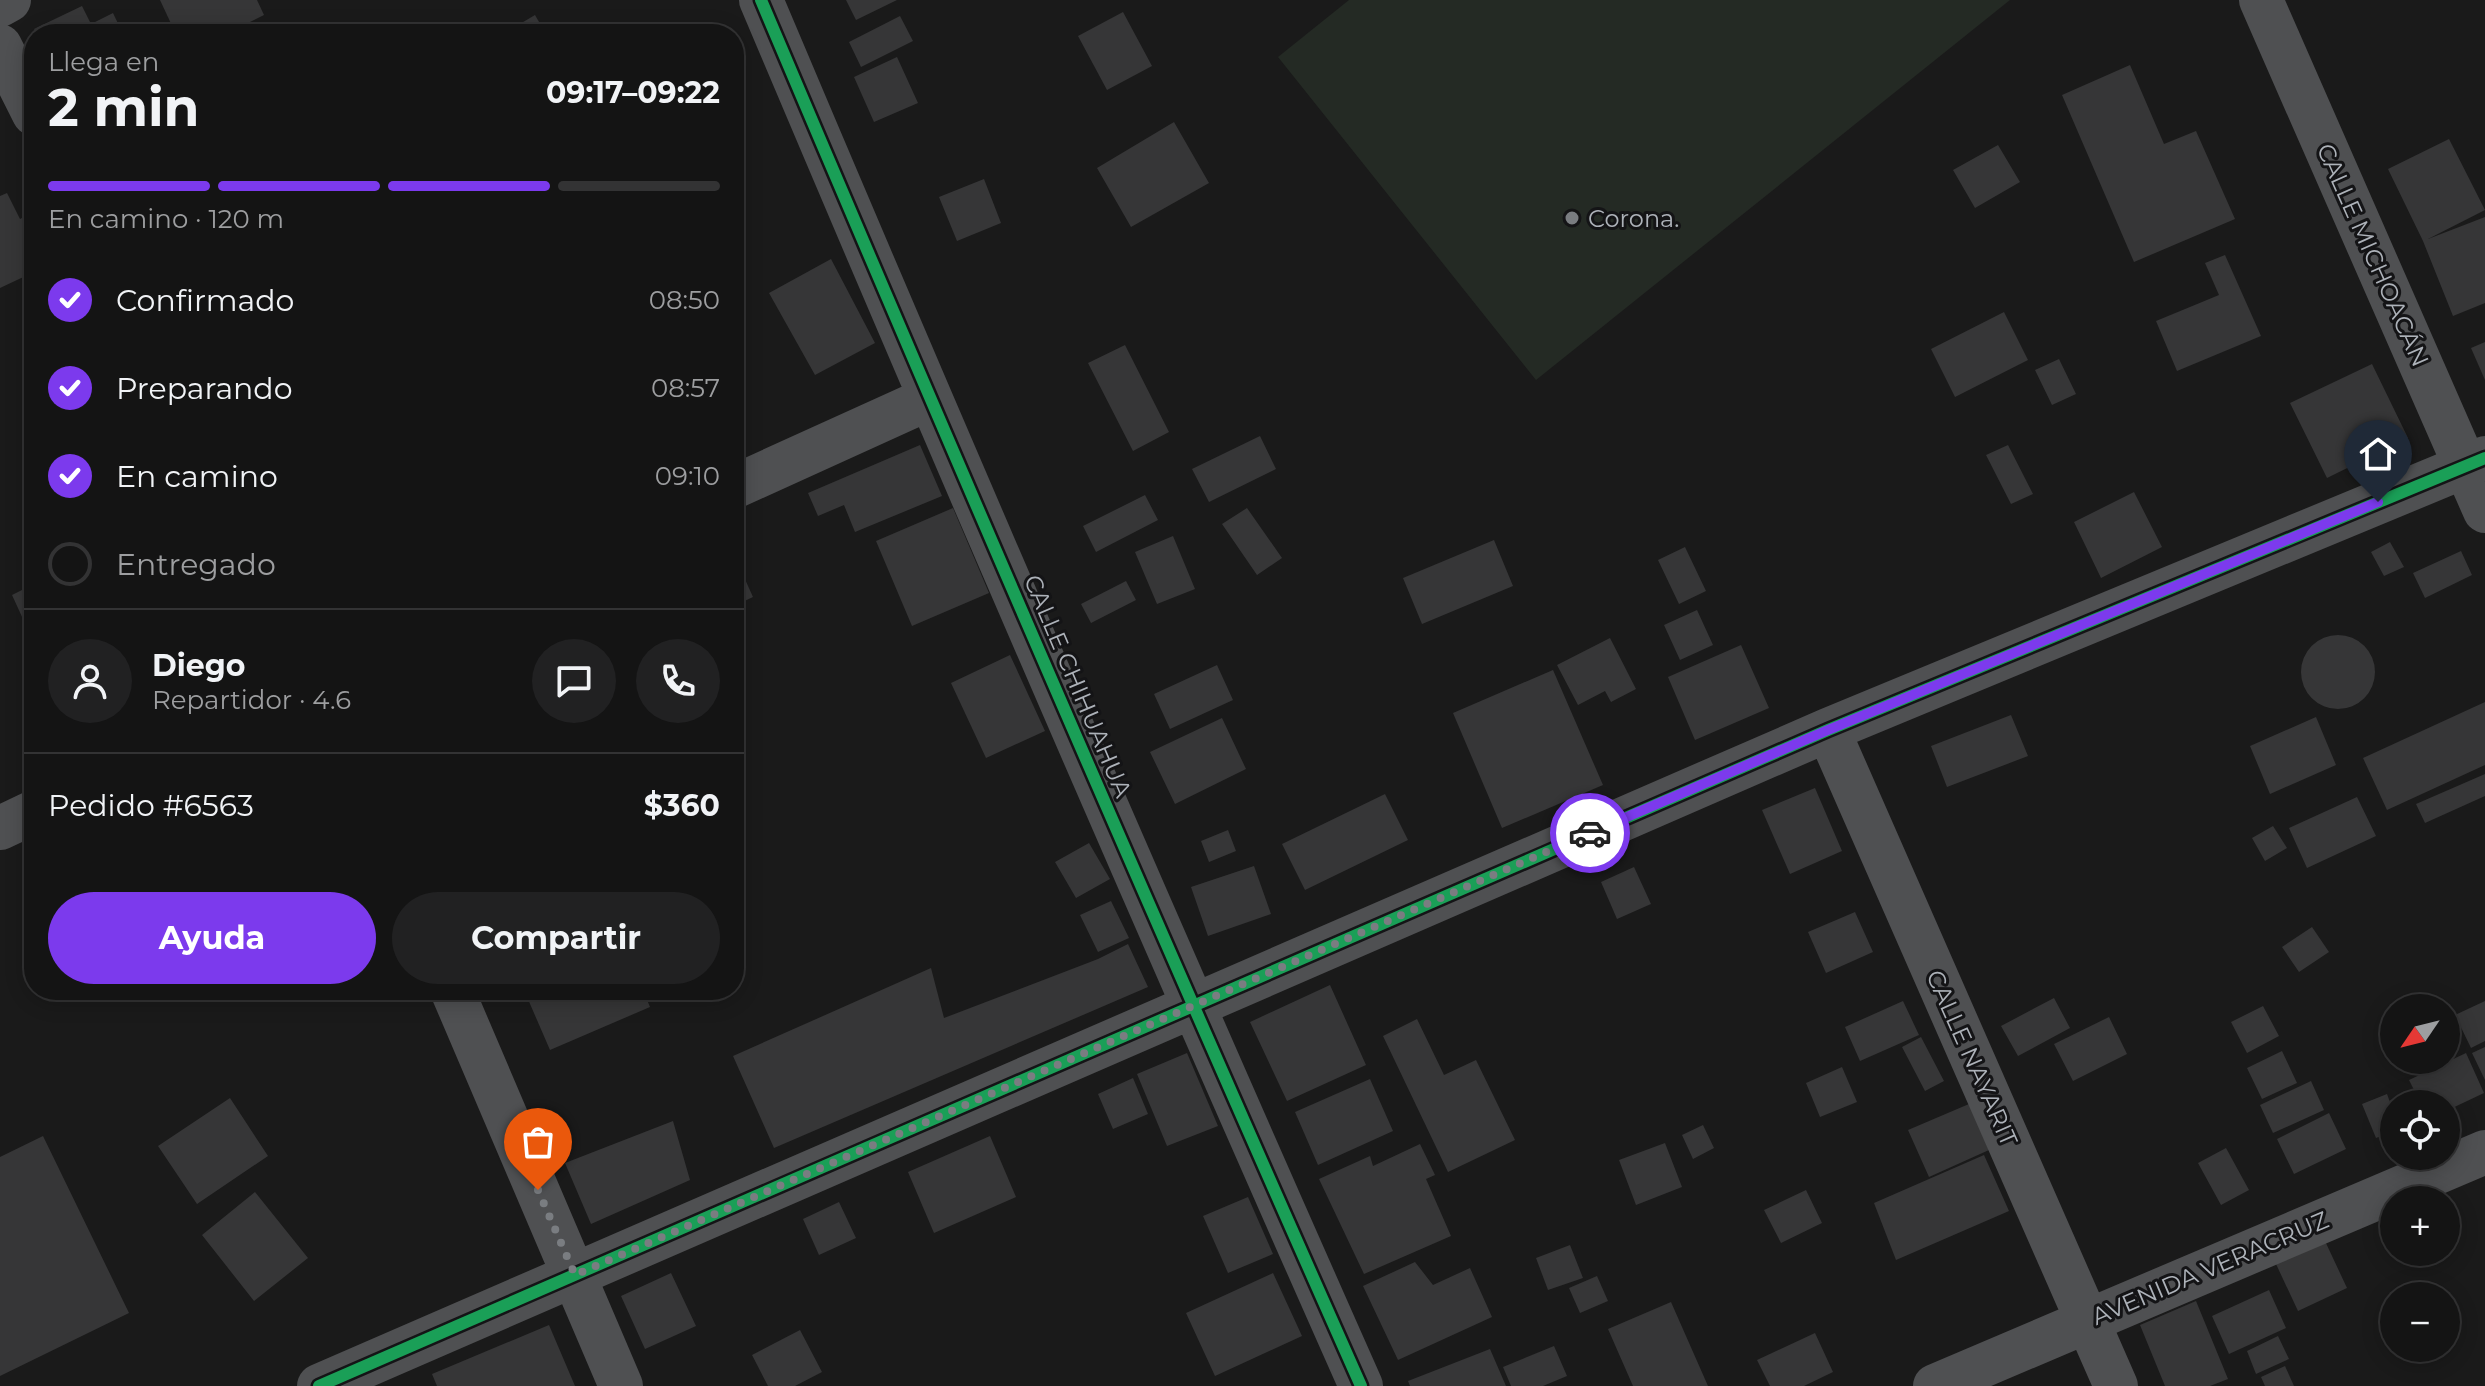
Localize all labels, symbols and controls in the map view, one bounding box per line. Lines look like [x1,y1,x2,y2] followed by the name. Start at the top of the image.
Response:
[48,46,159,78] text: Llega en
[546,74,720,111] text: 09:17–09:22
[48,76,200,139] text: 2 min
[2311,139,2435,371] street label: CALLE MICHOACÁN
[48,203,284,235] text: En camino · 120 m
[1588,204,1679,233] place label: Corona.
[1563,209,1581,227] marker: Corona.
[48,278,92,322] icon: check
[116,282,294,319] text: Confirmado
[649,284,720,316] text: 08:50
[48,366,92,410] icon: check
[116,370,293,407] text: Preparando
[651,372,720,404] text: 08:57
[2344,420,2412,502] pin
[2356,432,2400,476] icon: home
[48,454,92,498] icon: check
[116,458,278,495] text: En camino
[655,460,720,492] text: 09:10
[116,546,276,583] text: Entregado
[1018,570,1138,802] street label: CALLE CHIHUAHUA
[48,639,132,723] button: person
[532,639,616,723] button: chat
[636,639,720,723] button: phone
[152,647,245,684] text: Diego
[152,684,351,716] text: Repartidor · 4.6
[48,787,254,824] text: Pedido #6563
[644,787,720,824] text: $360
[1550,793,1630,873] courier
[1568,811,1612,855] icon: car
[48,892,376,984] button: Ayuda
[392,892,720,984] button: Compartir
[1920,965,2024,1151] street label: CALLE NAYARIT
[2380,994,2460,1074] north arrow
[2380,994,2460,1362] map controls
[2380,1090,2460,1170] button: locate
[504,1108,572,1190] pin
[516,1120,560,1164] icon: bag
[2380,1186,2460,1266] button: +
[2087,1205,2333,1331] street label: AVENIDA VERACRUZ
[2380,1282,2460,1362] button: −

